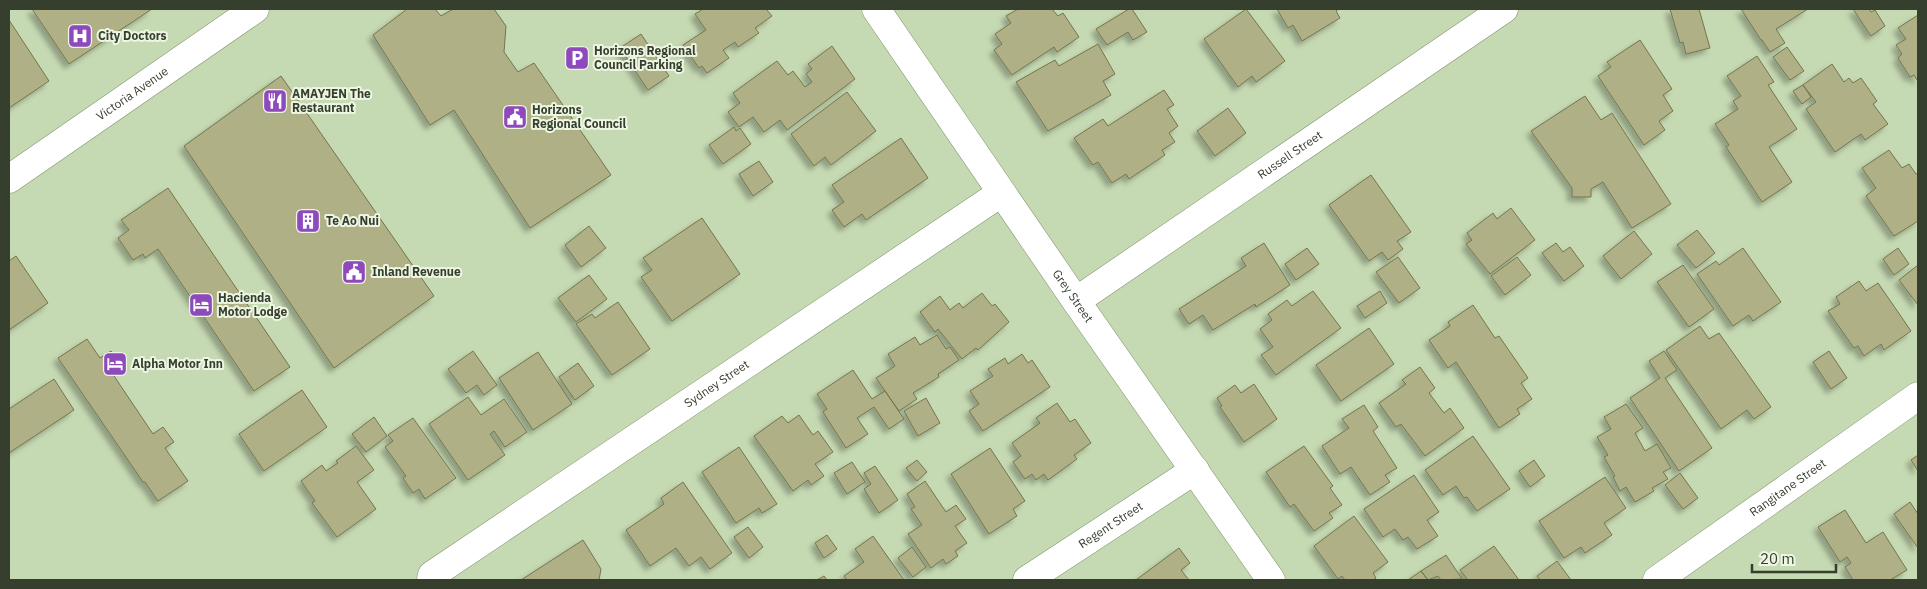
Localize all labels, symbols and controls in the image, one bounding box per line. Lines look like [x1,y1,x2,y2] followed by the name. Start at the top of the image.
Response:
[67,23,93,49] hospital icon: City Doctors
[98,28,167,43] place label: City Doctors
[594,43,696,72] place label: Horizons Regional Council Parking
[564,45,590,71] parking icon: Horizons Regional Council Parking
[93,63,171,123] street label: Victoria Avenue
[292,86,371,115] place label: AMAYJEN The Restaurant
[262,88,288,114] restaurant icon: AMAYJEN The Restaurant
[532,102,626,131] place label: Horizons Regional Council
[502,104,528,130] public building icon: Horizons Regional Council
[1254,127,1325,182] street label: Russell Street
[295,208,321,234] building icon: Te Ao Nui
[326,213,379,228] place label: Te Ao Nui
[341,259,367,285] public building icon: Inland Revenue
[372,264,461,279] place label: Inland Revenue
[1050,266,1097,325] street label: Grey Street
[218,290,287,319] place label: Hacienda Motor Lodge
[188,292,214,318] hotel icon: Hacienda Motor Lodge
[102,351,128,377] hotel icon: Alpha Motor Inn
[132,356,223,371] place label: Alpha Motor Inn
[681,356,752,411] street label: Sydney Street
[1746,455,1829,519] street label: Rangitane Street
[1075,498,1145,551] street label: Regent Street
[1752,542,1836,574] scale bar
[1760,549,1795,568] text: 20 m

